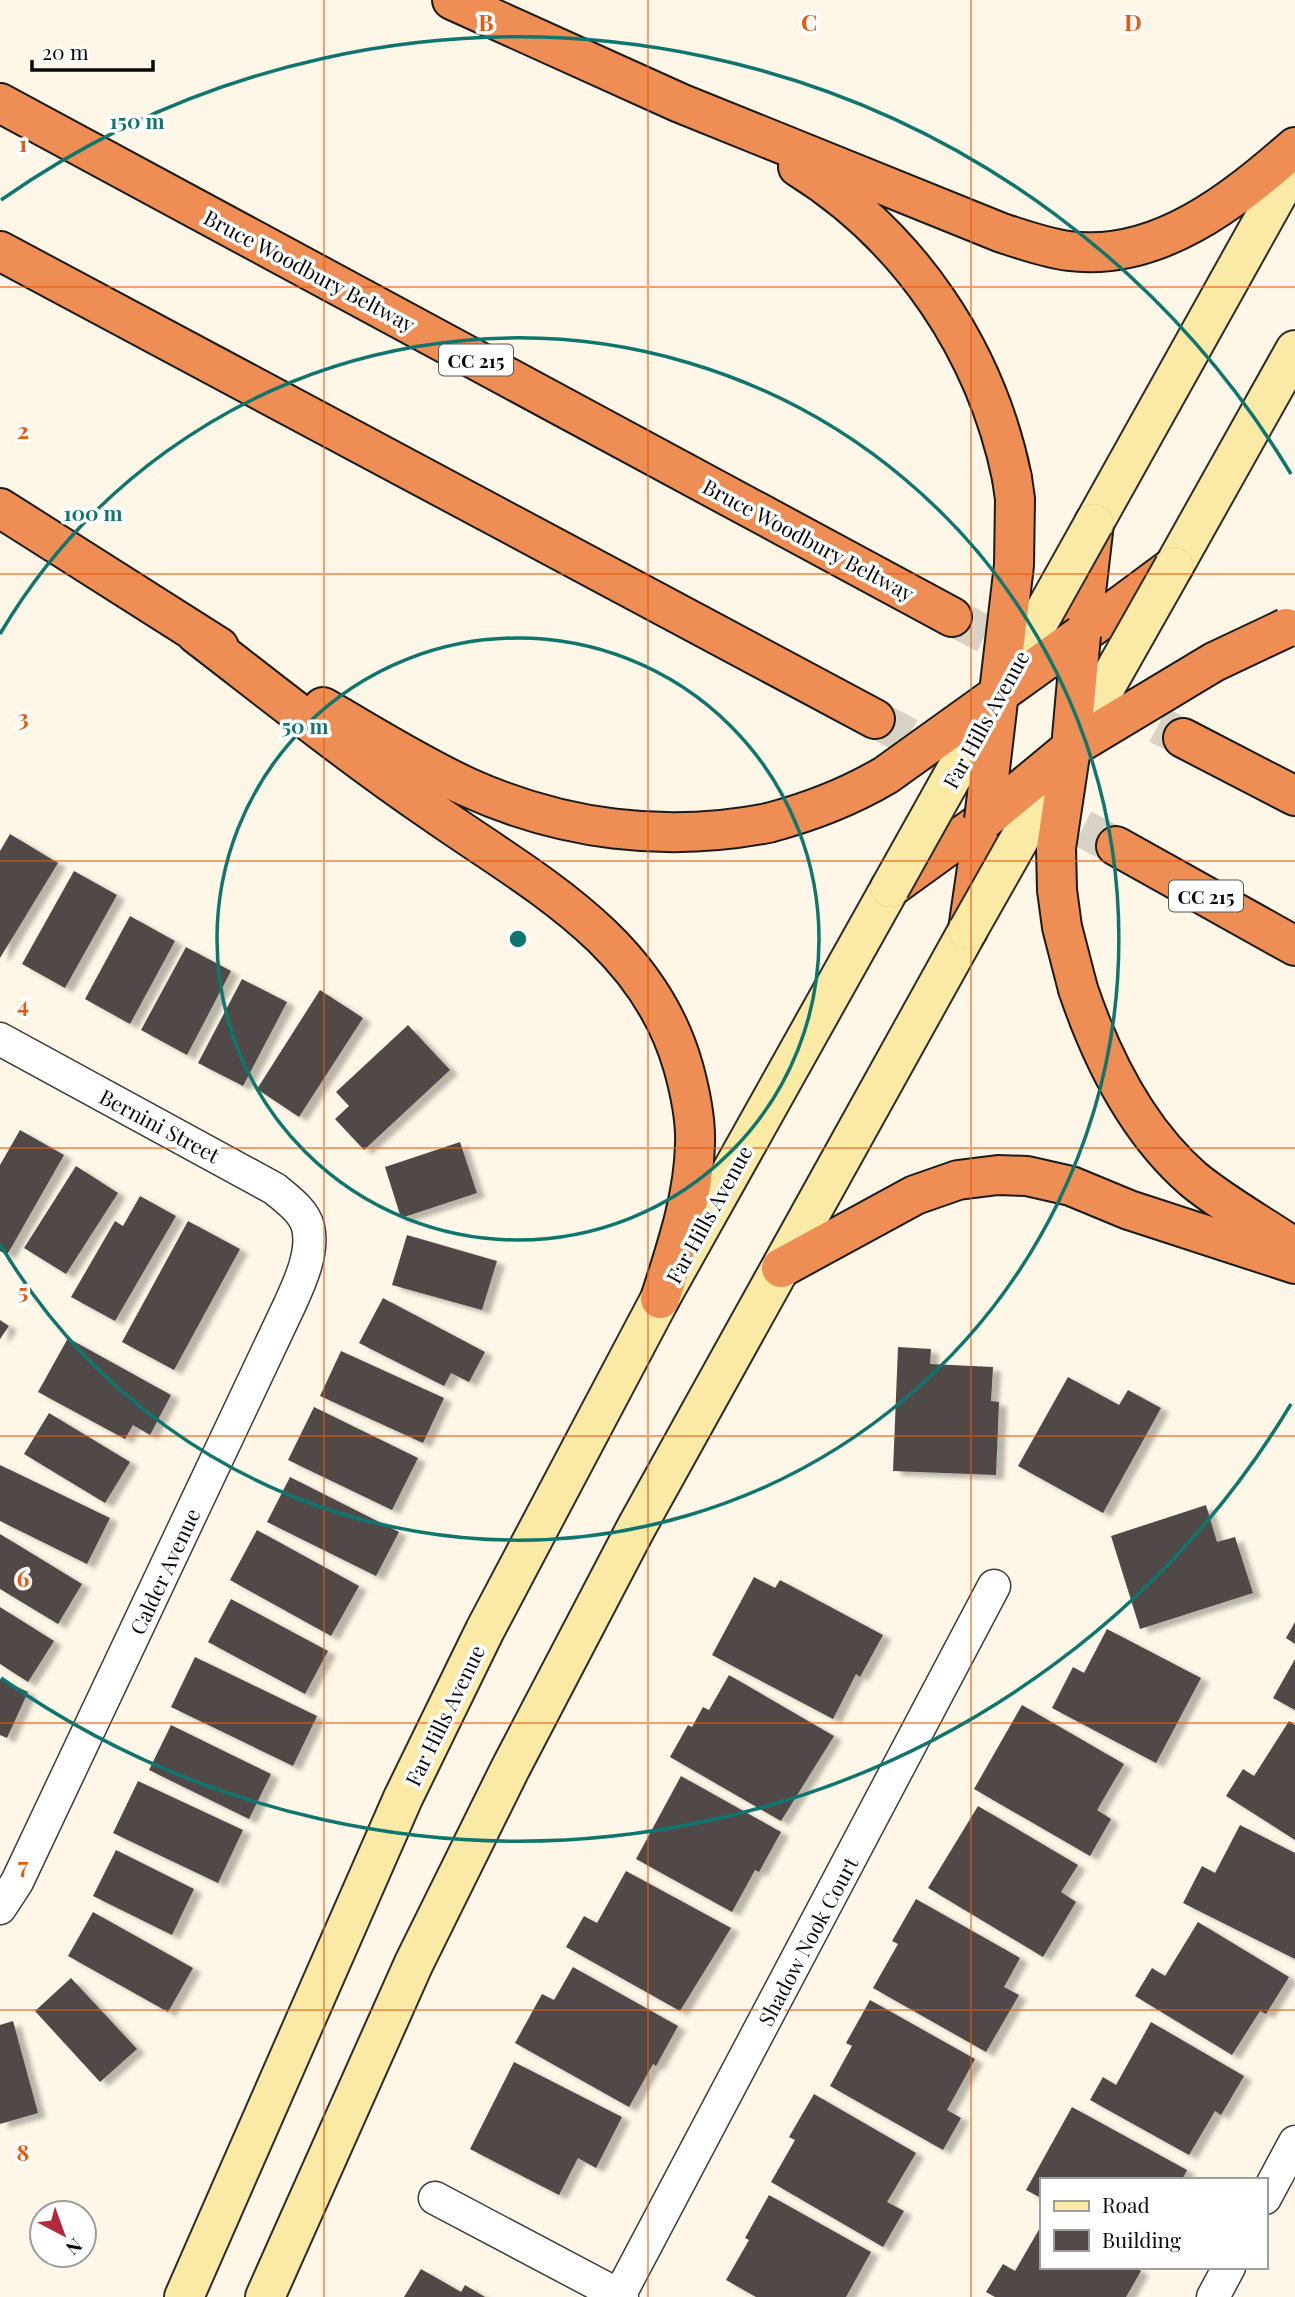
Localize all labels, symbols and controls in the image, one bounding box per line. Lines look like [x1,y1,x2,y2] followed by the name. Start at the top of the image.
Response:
[478,6,494,37] text: B
[801,6,817,37] text: C
[1124,6,1142,37] text: D
[32,28,152,72] scale bar
[42,37,89,65] text: 20 m
[110,106,164,134] text: 150 m
[19,127,28,158] text: 1
[199,202,421,338] street label: Bruce Woodbury Beltway
[439,344,513,376] road number: CC 215
[17,414,29,445] text: 2
[698,471,920,607] street label: Bruce Woodbury Beltway
[63,498,123,526] text: 100 m
[936,645,1034,793] street label: Far Hills Avenue
[17,701,29,732] text: 3
[281,711,329,739] text: 50 m
[1169,880,1243,912] road number: CC 215
[506,927,530,951] centre of rings
[17,988,29,1019] text: 4
[95,1082,225,1169] street label: Bernini Street
[659,1140,757,1288] street label: Far Hills Avenue
[18,1275,28,1306] text: 5
[123,1503,205,1639] street label: Calder Avenue
[17,1562,30,1593] text: 6
[398,1640,490,1790] street label: Far Hills Avenue
[18,1849,29,1880] text: 7
[751,1851,864,2030] street label: Shadow Nook Court
[17,2136,29,2167] text: 8
[1040,2178,1267,2269] legend
[1102,2190,1150,2218] text: Road
[28,2199,98,2269] north arrow
[1102,2225,1181,2253] text: Building
[61,2233,89,2262] text: N

